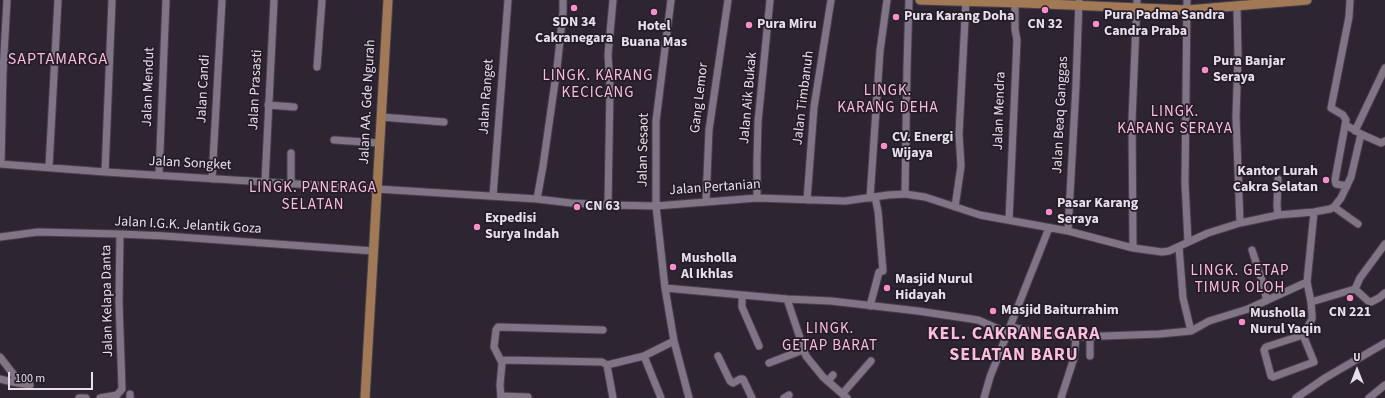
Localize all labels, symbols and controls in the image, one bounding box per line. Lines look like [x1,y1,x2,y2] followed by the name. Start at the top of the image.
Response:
[569,3,579,13] marker: SDN 34 Cakranegara
[1040,5,1050,15] marker: CN 32
[649,7,659,17] marker: Hotel Buana Mas
[1104,8,1225,40] place label: Pura Padma Sandra Candra Praba
[904,9,1014,25] place label: Pura Karang Doha
[891,12,901,22] marker: Pura Karang Doha
[535,15,613,48] place label: SDN 34 Cakranegara
[757,17,817,33] place label: Pura Miru
[1027,17,1063,33] place label: CN 32
[621,19,687,52] place label: Hotel Buana Mas
[1091,19,1101,29] marker: Pura Padma Sandra Candra Praba
[744,20,754,30] marker: Pura Miru
[356,39,380,165] street label: Jalan AA. Gde Ngurah
[139,47,159,127] street label: Jalan Mendut
[245,49,267,131] street label: Jalan Prasasti
[8,50,108,70] district label: SAPTAMARGA
[790,50,818,146] street label: Jalan Timbanuh
[737,51,761,145] street label: Jalan Aik Bukak
[194,54,214,124] street label: Jalan Candi
[1213,54,1285,86] place label: Pura Banjar Seraya
[1050,56,1072,174] street label: Jalan Beaq Ganggas
[476,59,498,135] street label: Jalan Ranget
[687,62,713,134] street label: Gang Lemor
[1200,65,1210,75] marker: Pura Banjar Seraya
[543,68,653,103] district label: LINGK. KARANG KECICANG
[990,71,1010,151] street label: Jalan Mendra
[837,83,939,118] district label: LINGK. KARANG DEHA
[1117,104,1233,139] district label: LINGK. KARANG SERAYA
[635,113,653,187] street label: Jalan Sesaot
[892,130,953,162] place label: CV. Energi Wijaya
[879,141,889,151] marker: CV. Energi Wijaya
[148,153,232,175] street label: Jalan Songket
[1233,164,1318,196] place label: Kantor Lurah Cakra Selatan
[1321,175,1331,185] marker: Kantor Lurah Cakra Selatan
[669,176,761,200] street label: Jalan Pertanian
[249,180,377,215] district label: LINGK. PANERAGA SELATAN
[1057,196,1138,228] place label: Pasar Karang Seraya
[585,199,620,215] place label: CN 63
[572,202,582,212] marker: CN 63
[1044,207,1054,217] marker: Pasar Karang Seraya
[485,211,559,244] place label: Expedisi Surya Indah
[114,214,262,238] street label: Jalan I.G.K. Jelantik Goza
[472,222,482,232] marker: Expedisi Surya Indah
[99,245,117,357] street label: Jalan Kelapa Danta
[681,251,737,284] place label: Musholla Al Ikhlas
[668,262,678,272] marker: Musholla Al Ikhlas
[1191,263,1289,298] district label: LINGK. GETAP TIMUR OLOH
[895,272,973,304] place label: Masjid Nurul Hidayah
[882,283,892,293] marker: Masjid Nurul Hidayah
[1345,293,1355,303] marker: CN 221
[1001,303,1119,319] place label: Masjid Baiturrahim
[1329,305,1371,321] place label: CN 221
[988,306,998,316] marker: Masjid Baiturrahim
[1250,306,1321,338] place label: Musholla Nurul Yaqin
[1237,317,1247,327] marker: Musholla Nurul Yaqin
[782,321,878,356] district label: LINGK. GETAP BARAT
[928,324,1100,366] district label: KEL. CAKRANEGARA SELATAN BARU
[1337,350,1377,390] north arrow
[1353,350,1361,365] text: U
[10,364,95,390] scale bar
[15,370,45,387] text: 100 m

